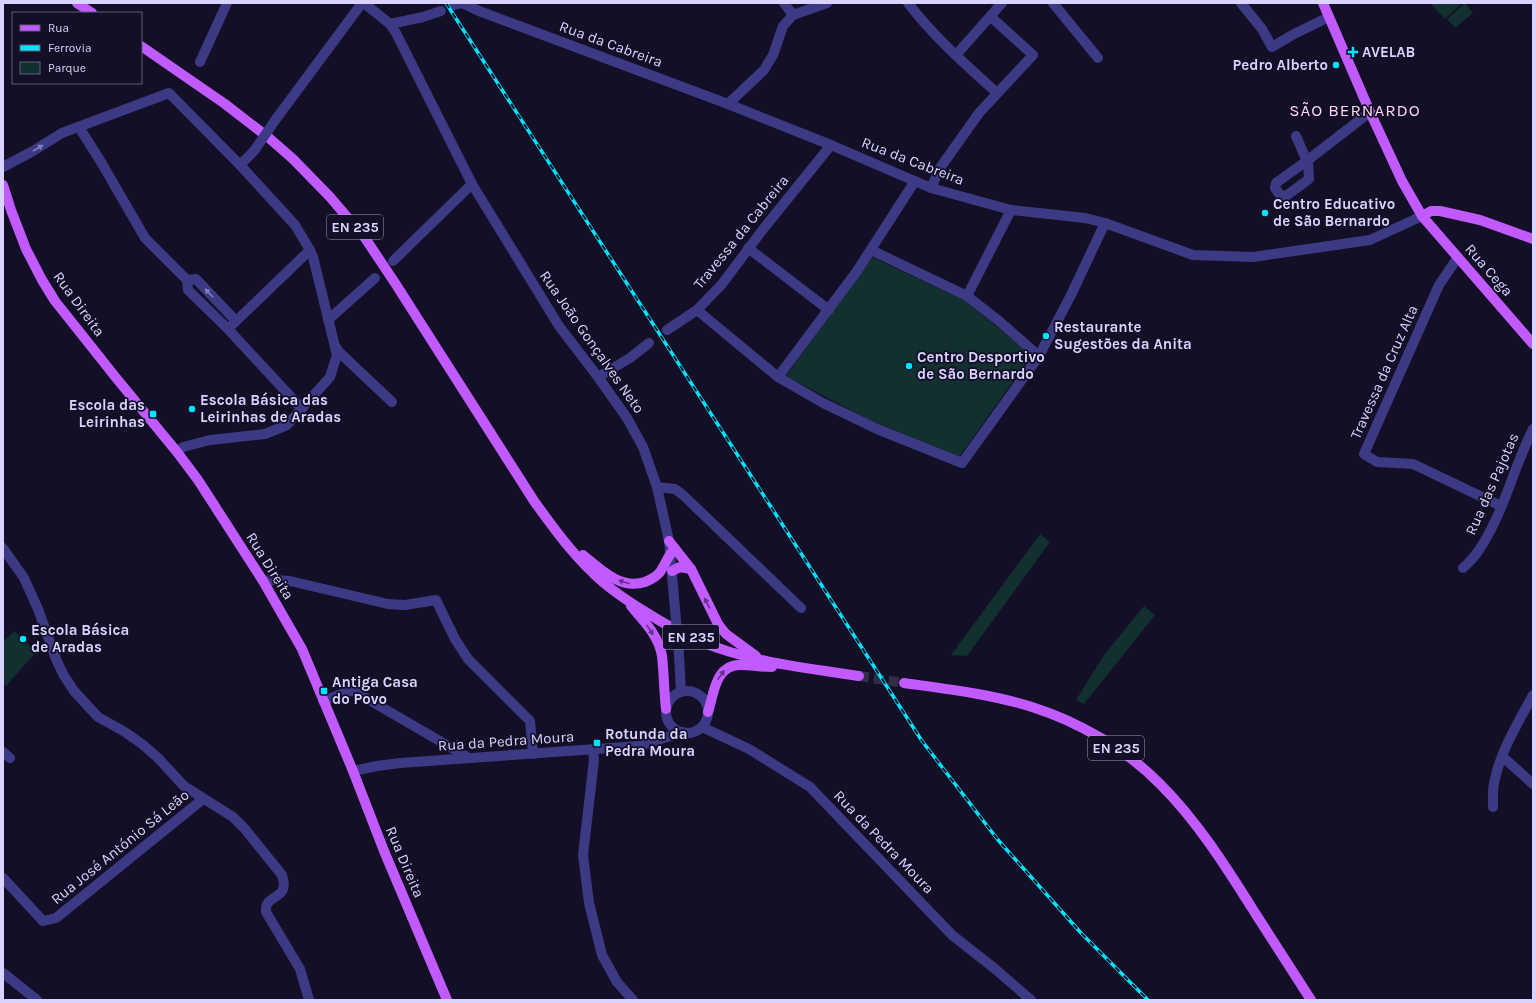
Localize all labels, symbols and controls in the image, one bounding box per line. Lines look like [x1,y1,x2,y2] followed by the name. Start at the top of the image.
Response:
[12,12,142,84] legend
[557,17,665,71] street label: Rua da Cabreira
[48,21,69,35] text: Rua
[48,41,92,55] text: Ferrovia
[1362,43,1415,61] place label: AVELAB
[1347,46,1359,58] marker: AVELAB
[1233,56,1328,74] place label: Pedro Alberto
[1331,60,1341,70] marker: Pedro Alberto
[48,61,86,75] text: Parque
[1289,100,1421,120] district label: SÃO BERNARDO
[859,133,967,189] street label: Rua da Cabreira
[32,145,44,152] one-way arrow
[690,171,792,293] street label: Travessa da Cabreira
[1273,195,1395,230] place label: Centro Educativo de São Bernardo
[1260,208,1270,218] marker: Centro Educativo de São Bernardo
[327,215,383,239] road number: EN 235
[1461,240,1517,300] street label: Rua Cega
[536,267,648,417] street label: Rua João Gonçalves Neto
[49,268,109,340] street label: Rua Direita
[204,288,214,298] one-way arrow
[1346,302,1422,442] street label: Travessa da Cruz Alta
[1054,318,1192,353] place label: Restaurante Sugestões da Anita
[1041,331,1051,341] marker: Restaurante Sugestões da Anita
[917,348,1045,383] place label: Centro Desportivo de São Bernardo
[904,361,914,371] marker: Centro Desportivo de São Bernardo
[200,391,341,426] place label: Escola Básica das Leirinhas de Aradas
[69,396,145,431] place label: Escola das Leirinhas
[187,404,197,414] marker: Escola Básica das Leirinhas de Aradas
[148,409,158,419] marker: Escola das Leirinhas
[1461,430,1523,538] street label: Rua das Pajotas
[242,529,298,603] street label: Rua Direita
[617,579,629,585] one-way arrow
[704,597,710,609] one-way arrow
[31,621,129,656] place label: Escola Básica de Aradas
[646,625,654,635] one-way arrow
[663,625,719,649] road number: EN 235
[18,634,28,644] marker: Escola Básica de Aradas
[717,670,725,681] one-way arrow
[332,673,418,708] place label: Antiga Casa do Povo
[319,686,329,696] marker: Antiga Casa do Povo
[605,725,695,760] place label: Rotunda da Pedra Moura
[437,727,575,755] street label: Rua da Pedra Moura
[1088,736,1144,760] road number: EN 235
[592,738,602,748] marker: Rotunda da Pedra Moura
[47,786,193,908] street label: Rua José António Sá Leão
[830,787,938,897] street label: Rua da Pedra Moura
[382,824,428,900] street label: Rua Direita

